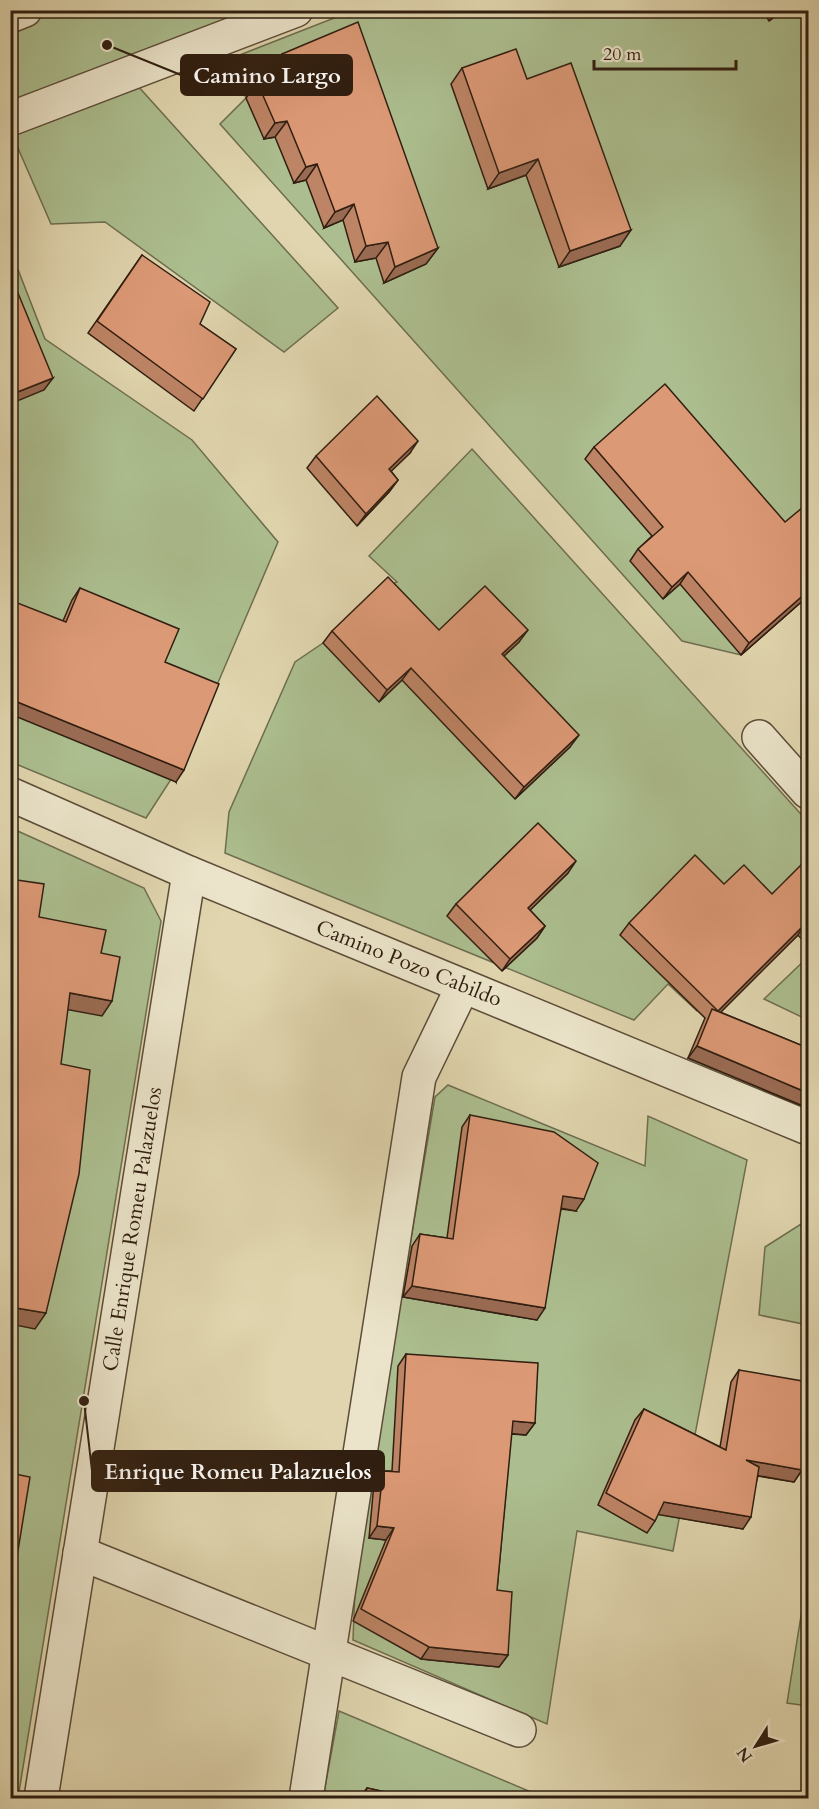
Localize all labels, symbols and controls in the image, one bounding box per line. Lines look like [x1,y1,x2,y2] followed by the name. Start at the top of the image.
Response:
[594,33,736,71] scale bar
[603,42,642,67] text: 20 m
[181,55,352,95] callout: Camino Largo
[193,61,341,91] text: Camino Largo
[312,913,506,1014] street label: Camino Pozo Cabildo
[96,1085,169,1373] street label: Calle Enrique Romeu Palazuelos
[92,1451,384,1491] callout: Enrique Romeu Palazuelos
[104,1457,372,1487] text: Enrique Romeu Palazuelos
[726,1716,786,1776] north arrow
[732,1742,758,1767] text: N

